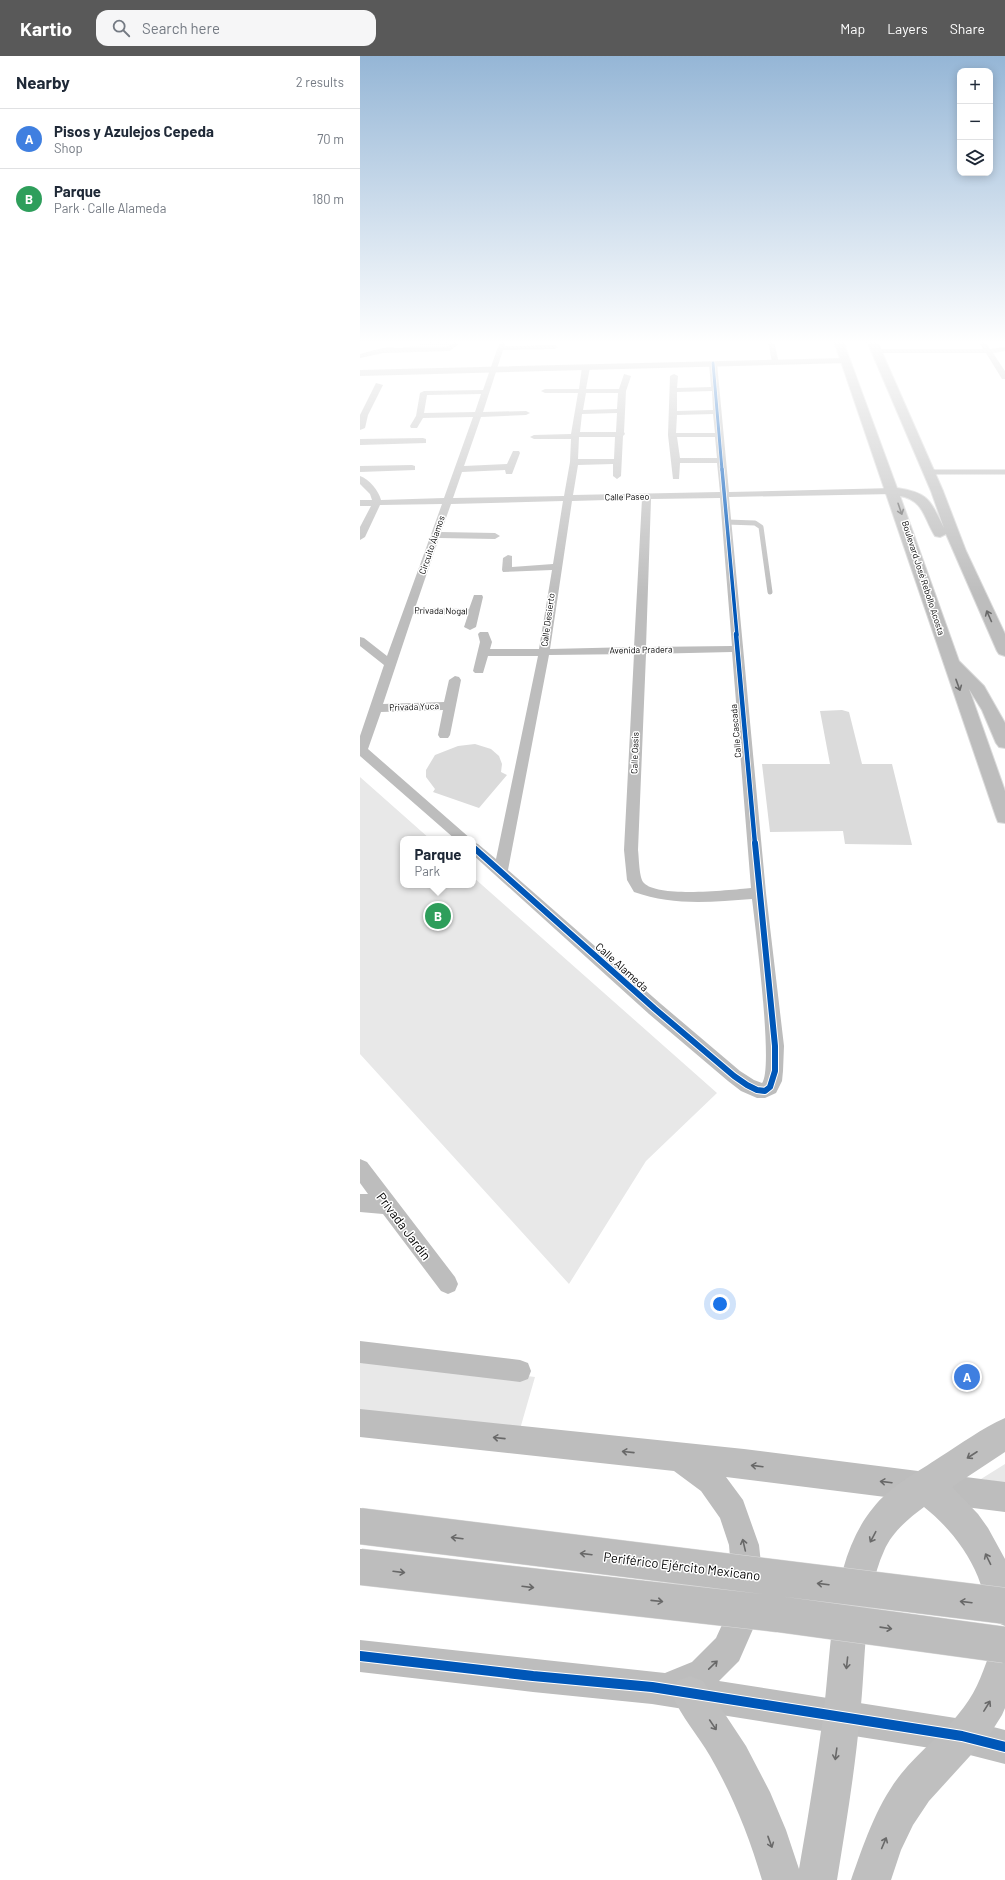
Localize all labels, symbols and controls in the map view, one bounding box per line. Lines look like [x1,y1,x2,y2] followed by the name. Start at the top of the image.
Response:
[96,10,376,46] search box
[20,17,72,40] text: Kartio
[110,17,132,39] icon: search
[142,19,220,37] text: Search here
[840,20,865,37] text: Map
[887,20,928,37] text: Layers
[950,20,985,37] text: Share
[957,68,993,176] map controls
[957,68,993,104] button: +
[16,72,70,92] text: Nearby
[296,74,344,90] text: 2 results
[957,104,993,140] button: −
[54,122,214,140] text: Pisos y Azulejos Cepeda
[25,131,33,147] text: A
[317,131,344,147] text: 70 m
[54,140,83,156] text: Shop
[957,140,993,176] button: layers
[54,182,101,200] text: Parque
[25,191,33,207] text: B
[312,191,344,207] text: 180 m
[54,200,166,216] text: Park · Calle Alameda
[605,491,650,502] street label: Calle Paseo
[896,502,904,514] one-way arrow
[416,514,447,576] street label: Circuito Álamos
[900,519,947,637] street label: Boulevard José Rebollo Acosta
[538,592,557,647] street label: Calle Desierto
[414,605,468,616] street label: Privada Nogal
[985,610,992,622] one-way arrow
[609,643,673,656] street label: Avenida Pradera
[955,679,963,691] one-way arrow
[389,700,439,713] street label: Privada Yuca
[728,704,743,758] street label: Calle Cascada
[628,732,641,774] street label: Calle Oasis
[400,836,476,888] popup
[414,845,462,863] text: Parque
[414,863,440,879] text: Park
[425,901,451,931] pin: B
[593,939,651,994] street label: Calle Alameda
[373,1189,435,1263] street label: Privada Jardín
[710,1294,730,1314] your location
[954,1362,980,1392] pin: A
[493,1434,506,1442] one-way arrow
[622,1448,635,1455] one-way arrow
[966,1451,978,1459] one-way arrow
[751,1462,764,1470] one-way arrow
[880,1478,893,1486] one-way arrow
[869,1531,877,1543] one-way arrow
[451,1534,464,1542] one-way arrow
[740,1539,748,1552] one-way arrow
[603,1548,761,1584] street label: Periférico Ejército Mexicano
[580,1550,593,1558] one-way arrow
[984,1553,991,1565] one-way arrow
[392,1568,405,1575] one-way arrow
[817,1580,830,1588] one-way arrow
[521,1583,534,1591] one-way arrow
[650,1598,663,1605] one-way arrow
[960,1598,973,1605] one-way arrow
[879,1625,892,1632] one-way arrow
[843,1656,851,1669] one-way arrow
[708,1660,718,1670] one-way arrow
[983,1700,991,1712] one-way arrow
[709,1719,717,1730] one-way arrow
[832,1747,840,1760] one-way arrow
[766,1835,774,1847] one-way arrow
[881,1838,889,1850] one-way arrow

